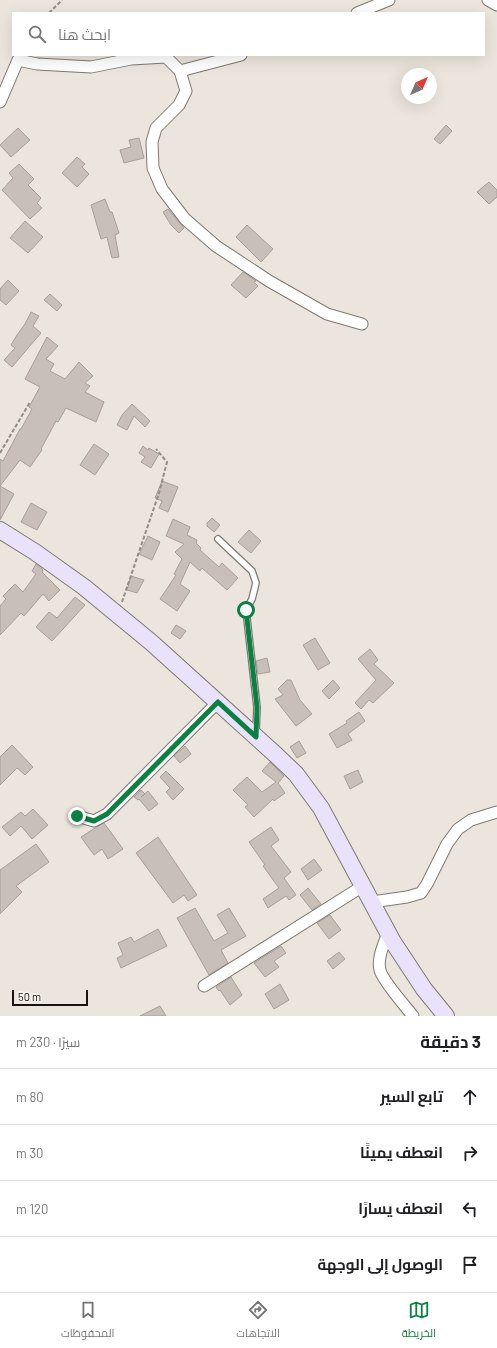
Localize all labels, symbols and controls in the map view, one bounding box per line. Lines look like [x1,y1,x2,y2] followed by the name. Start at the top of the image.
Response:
[12,12,485,56] search box
[26,23,48,45] icon: search
[58,25,111,43] text: ابحث هنا
[401,68,437,104] north arrow
[237,601,255,619] route start
[68,807,86,825] route end
[12,988,88,1007] scale bar
[18,990,41,1003] text: 50 m
[420,1031,481,1051] text: 3 دقيقة
[16,1034,80,1050] text: سيرًا · 230 m
[459,1086,481,1108] icon: ahead
[380,1087,443,1105] text: تابع السير
[16,1089,44,1105] text: 80 m
[459,1142,481,1164] icon: right
[360,1143,443,1161] text: انعطف يمينًا
[16,1145,43,1161] text: 30 m
[459,1198,481,1220] icon: left
[358,1199,443,1217] text: انعطف يسارًا
[16,1201,48,1217] text: 120 m
[459,1254,481,1276] icon: arrive
[317,1255,443,1273] text: الوصول إلى الوجهة
[61,1299,114,1343] tab: المحفوظات
[236,1299,280,1343] tab: الاتجاهات
[402,1299,436,1343] tab: الخريطة

